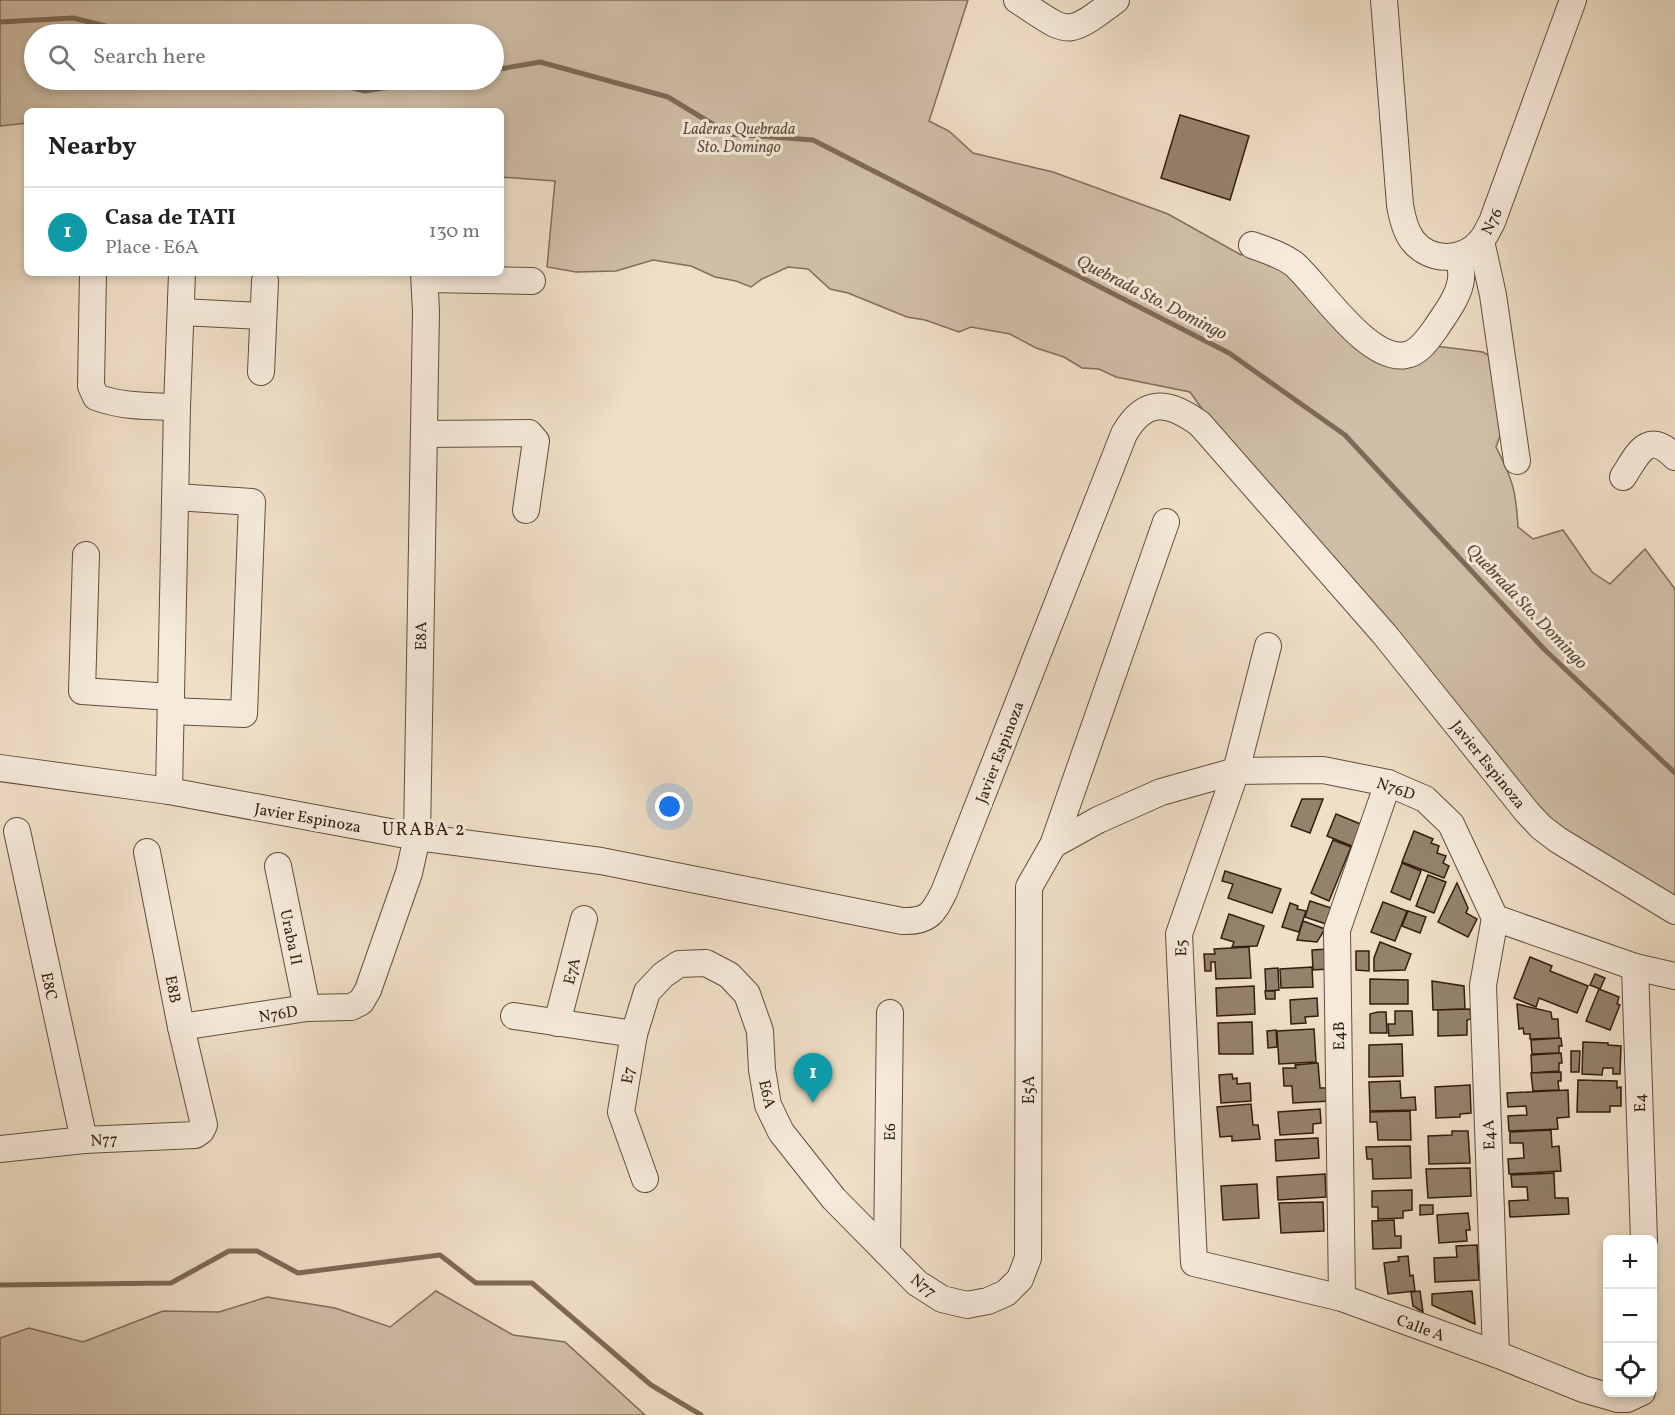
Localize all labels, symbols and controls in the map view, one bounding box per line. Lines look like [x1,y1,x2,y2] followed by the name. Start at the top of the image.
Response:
[24,24,504,90] search box
[45,41,78,74] icon: search
[93,42,206,73] text: Search here
[683,119,796,159] park label: Laderas Quebrada Sto. Domingo
[48,129,137,165] text: Nearby
[105,203,236,234] text: Casa de TATI
[1477,205,1509,239] street label: N76
[63,218,72,246] text: 1
[429,218,480,246] text: 130 m
[105,234,199,262] text: Place · E6A
[1072,249,1231,347] water label: Quebrada Sto. Domingo
[1459,539,1593,676] water label: Quebrada Sto. Domingo
[411,621,433,651] street label: E8A
[971,698,1030,807] street label: Javier Espinoza
[1445,716,1530,814] street label: Javier Espinoza
[1373,773,1418,807] street label: N76D
[655,792,684,821] your location
[253,799,363,839] street label: Javier Espinoza
[382,818,466,843] district label: URABA 2
[273,907,307,967] street label: Uraba II
[1171,939,1193,957] street label: E5
[559,956,587,987] street label: E7A
[34,970,62,1002] street label: E8C
[159,974,185,1005] street label: E8B
[257,1001,300,1029] street label: N76D
[1329,1021,1351,1051] street label: E4B
[794,1054,832,1103] pin: 1
[617,1065,641,1086] street label: E7
[1019,1076,1041,1104] street label: E5A
[752,1078,780,1111] street label: E6A
[1630,1093,1652,1113] street label: E4
[1478,1119,1502,1151] street label: E4A
[880,1123,902,1141] street label: E6
[90,1129,119,1153] street label: N77
[1603,1235,1657,1397] map controls
[1603,1235,1657,1289] button: +
[905,1269,941,1304] street label: N77
[1603,1289,1657,1343] button: −
[1393,1310,1448,1348] street label: Calle A
[1603,1343,1657,1397] button: locate

